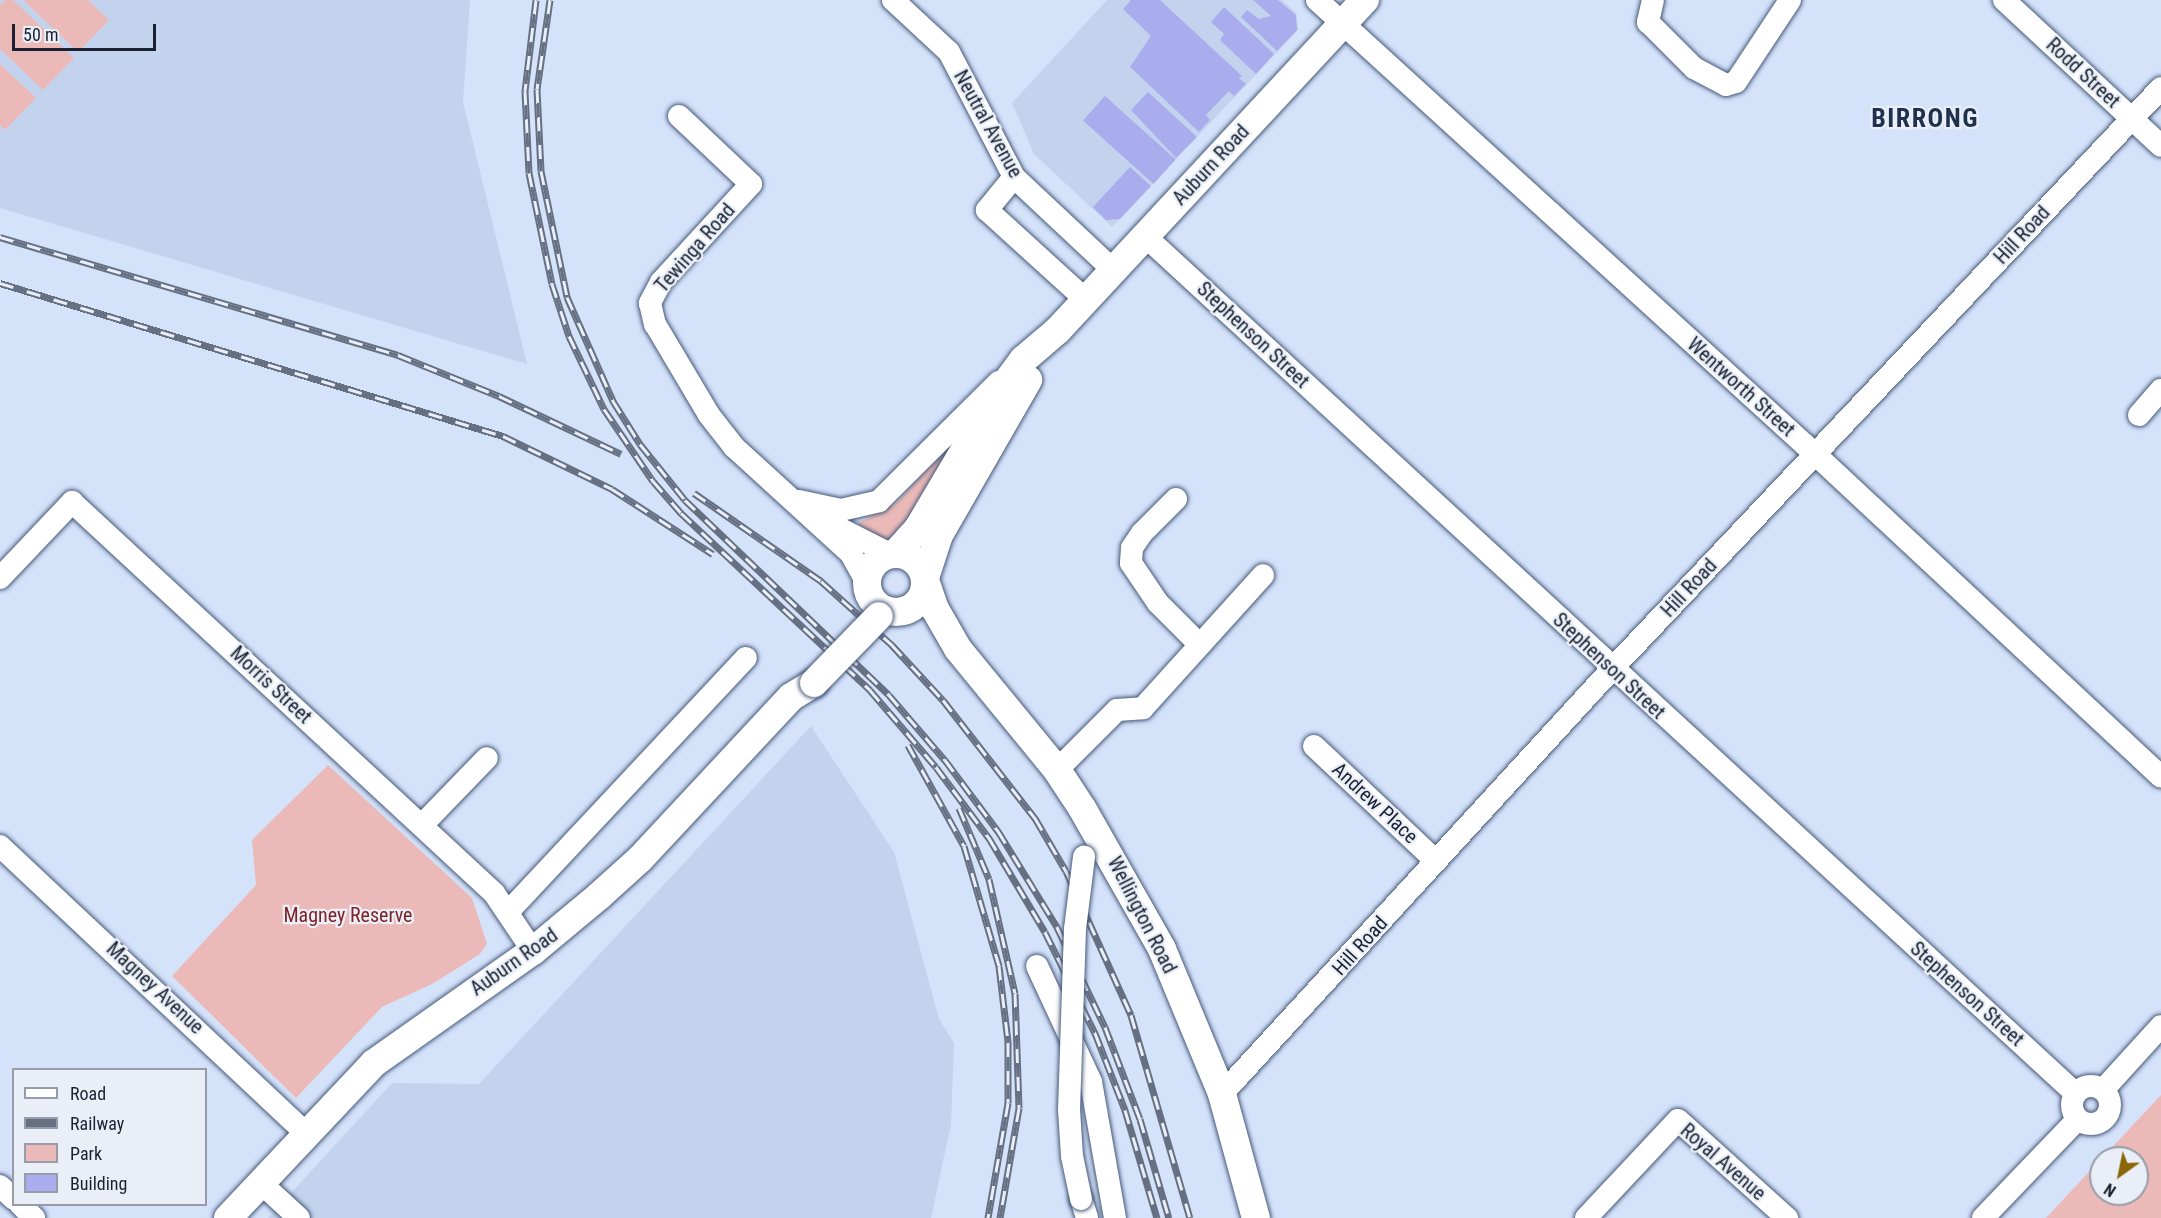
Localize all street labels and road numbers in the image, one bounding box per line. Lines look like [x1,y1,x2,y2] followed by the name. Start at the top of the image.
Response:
[2041,33,2125,113] street label: Rodd Street
[949,66,1027,182] street label: Neutral Avenue
[1168,120,1254,210] street label: Auburn Road
[650,199,740,297] street label: Tewinga Road
[1989,201,2055,269] street label: Hill Road
[1192,277,1314,393] street label: Stephenson Street
[1682,332,1800,442] street label: Wentworth Street
[1656,554,1722,622] street label: Hill Road
[1548,608,1670,724] street label: Stephenson Street
[225,641,317,729] street label: Morris Street
[1327,757,1423,849] street label: Andrew Place
[1102,853,1182,977] street label: Wellington Road
[1327,912,1393,980] street label: Hill Road
[466,923,562,1001] street label: Auburn Road
[101,937,209,1039] street label: Magney Avenue
[1905,937,2029,1051] street label: Stephenson Street
[1675,1118,1771,1206] street label: Royal Avenue

